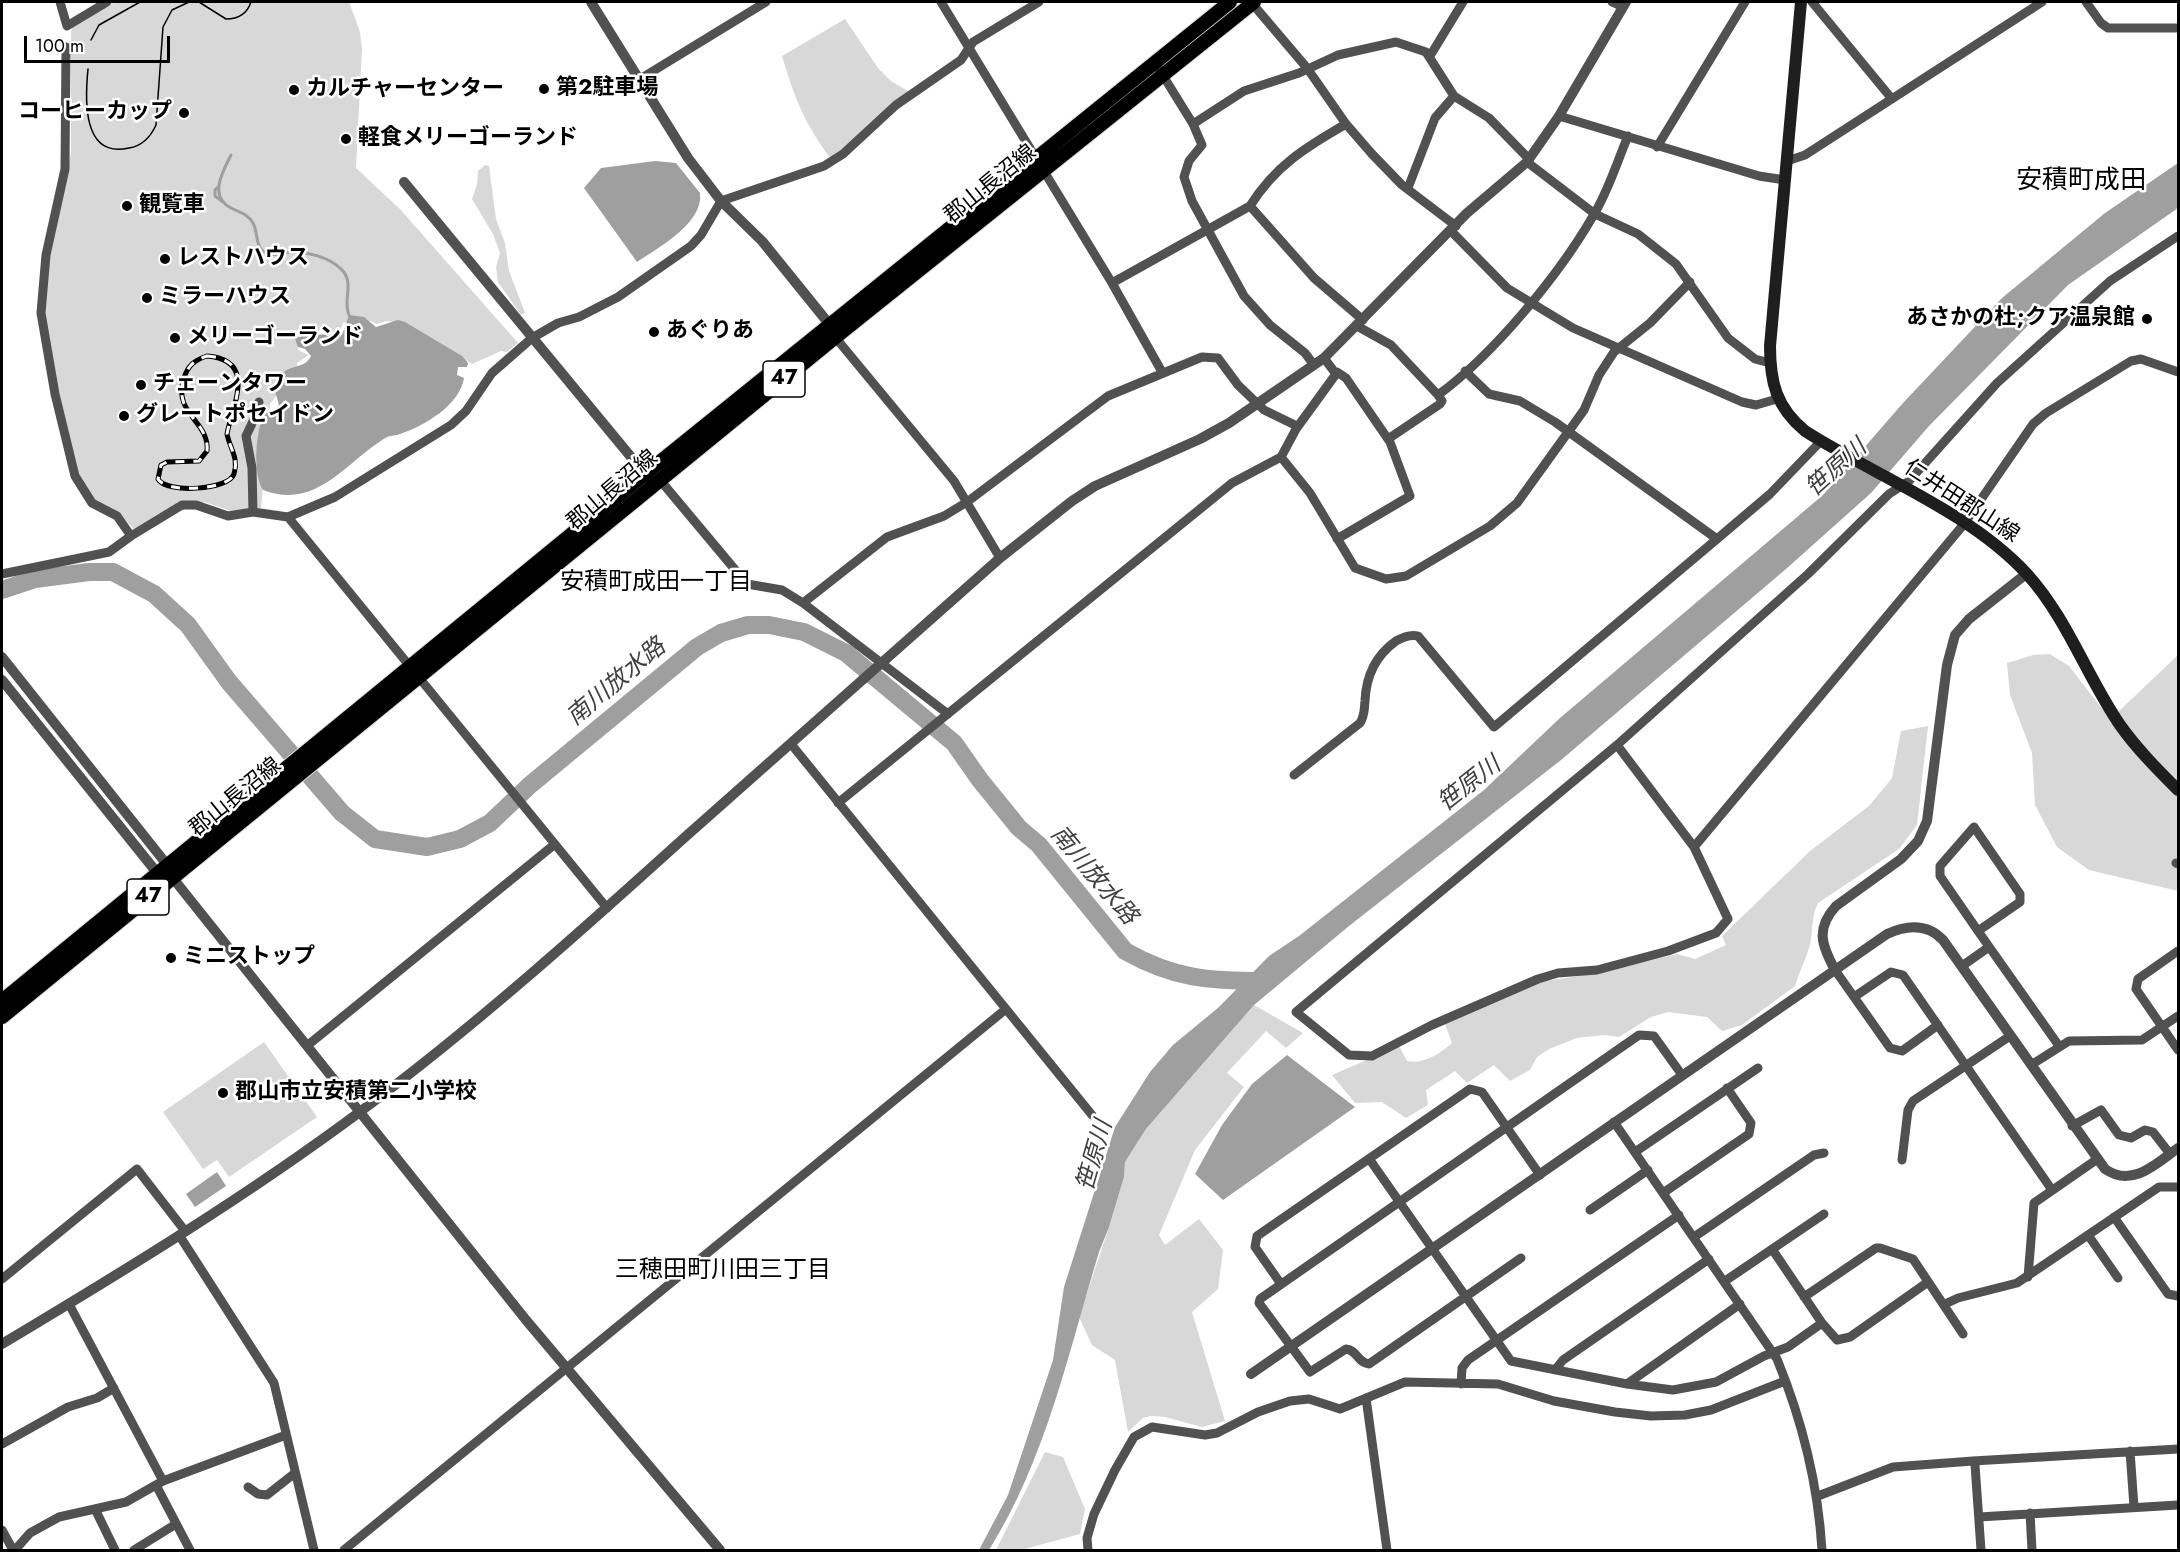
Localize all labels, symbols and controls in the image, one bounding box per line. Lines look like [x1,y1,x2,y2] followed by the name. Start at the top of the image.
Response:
[27,24,172,62] scale bar
[35,33,84,59] text: 100 m
[556,76,658,102] place label: 第2駐車場
[306,77,504,103] place label: カルチャーセンター
[537,82,551,96] marker: 第2駐車場
[287,83,301,97] marker: カルチャーセンター
[18,100,172,126] place label: コーヒーカップ
[177,106,191,120] marker: コーヒーカップ
[358,126,578,152] place label: 軽食メリーゴーランド
[339,132,353,146] marker: 軽食メリーゴーランド
[940,140,1042,230] street label: 郡山長沼線
[2016,166,2146,198] district label: 安積町成田
[139,193,205,219] place label: 観覧車
[120,199,134,213] marker: 観覧車
[177,246,309,272] place label: レストハウス
[158,252,172,266] marker: レストハウス
[159,285,291,311] place label: ミラーハウス
[140,291,154,305] marker: ミラーハウス
[1906,306,2135,332] place label: あさかの杜;クア温泉館
[2140,312,2154,326] marker: あさかの杜;クア温泉館
[666,319,754,345] place label: あぐりあ
[187,325,363,351] place label: メリーゴーランド
[647,325,661,339] marker: あぐりあ
[168,331,182,345] marker: メリーゴーランド
[763,361,805,397] road number: 47
[153,372,307,398] place label: チェーンタワー
[134,378,148,392] marker: チェーンタワー
[136,403,334,429] place label: グレートポセイドン
[117,409,131,423] marker: グレートポセイドン
[1801,434,1873,504] water label: 笹原川
[562,446,664,536] street label: 郡山長沼線
[1898,455,2024,549] street label: 仁井田郡山線
[560,569,752,597] district label: 安積町成田一丁目
[562,633,672,733] water label: 南川放水路
[1433,751,1507,819] water label: 笹原川
[185,753,287,843] street label: 郡山長沼線
[1043,821,1143,931] water label: 南川放水路
[127,879,169,915] road number: 47
[183,945,315,971] place label: ミニストップ
[164,951,178,965] marker: ミニストップ
[235,1080,477,1106] place label: 郡山市立安積第二小学校
[216,1086,230,1100] marker: 郡山市立安積第二小学校
[1072,1117,1120,1195] water label: 笹原川
[615,1257,831,1285] district label: 三穂田町川田三丁目

